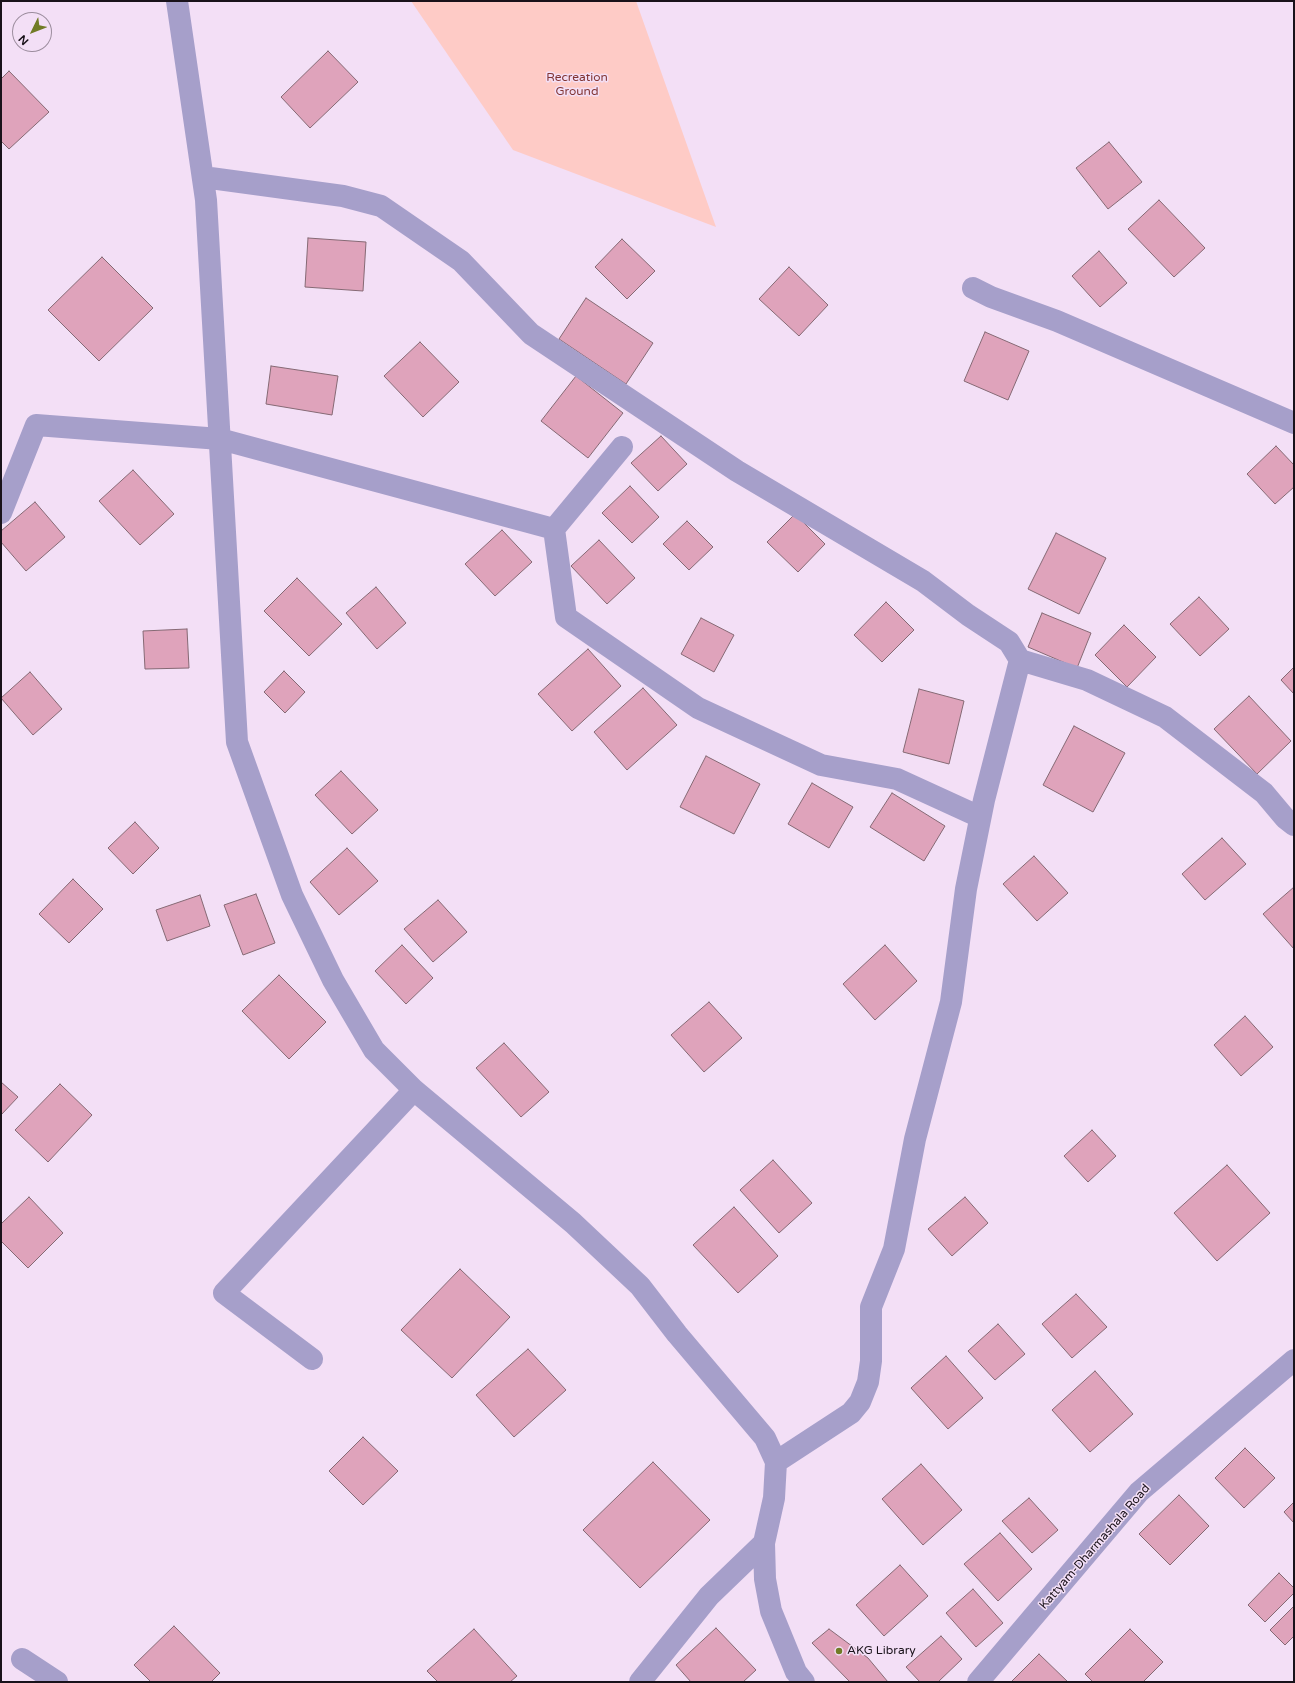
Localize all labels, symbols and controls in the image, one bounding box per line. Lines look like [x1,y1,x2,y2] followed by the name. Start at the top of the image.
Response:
[12,12,52,52] north arrow
[16,32,31,48] text: N
[546,71,608,99] park label: Recreation Ground
[1037,1482,1153,1612] street label: Kattyam-Dharmashala Road
[847,1644,916,1658] place label: AKG Library
[834,1646,844,1656] marker: AKG Library

